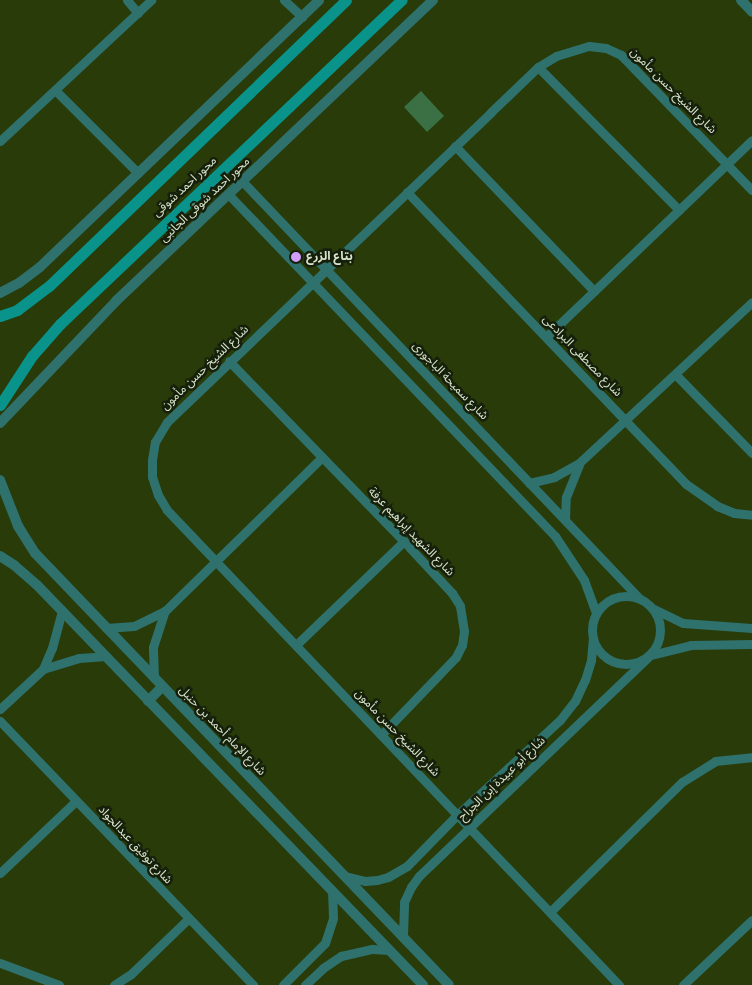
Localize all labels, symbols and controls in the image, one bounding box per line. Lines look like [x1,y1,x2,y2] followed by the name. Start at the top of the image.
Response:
[627,45,719,137] street label: شارع الشيخ حسن مأمون
[150,154,220,220] street label: محور احمد شوقى
[157,154,253,246] street label: محور احمد شوقى الجانبى
[306,250,353,264] place label: بتاع الزرع
[290,251,302,263] marker: بتاع الزرع
[539,312,625,400] street label: شارع مصطفى البرادعى
[158,323,252,413] street label: شارع الشيخ حسن مأمون
[409,339,491,423] street label: شارع سميحة الباجورى
[365,485,457,579] street label: شارع الشهيد إبراهيم عرفة
[175,683,269,779] street label: شارع الإمام أحمد بن حنبل
[352,686,442,780] street label: شارع الشيخ حسن مأمون
[455,734,549,824] street label: شارع أبو عبيدة إبن الجراح
[95,803,175,887] street label: شارع توفيق عبدالجواد

